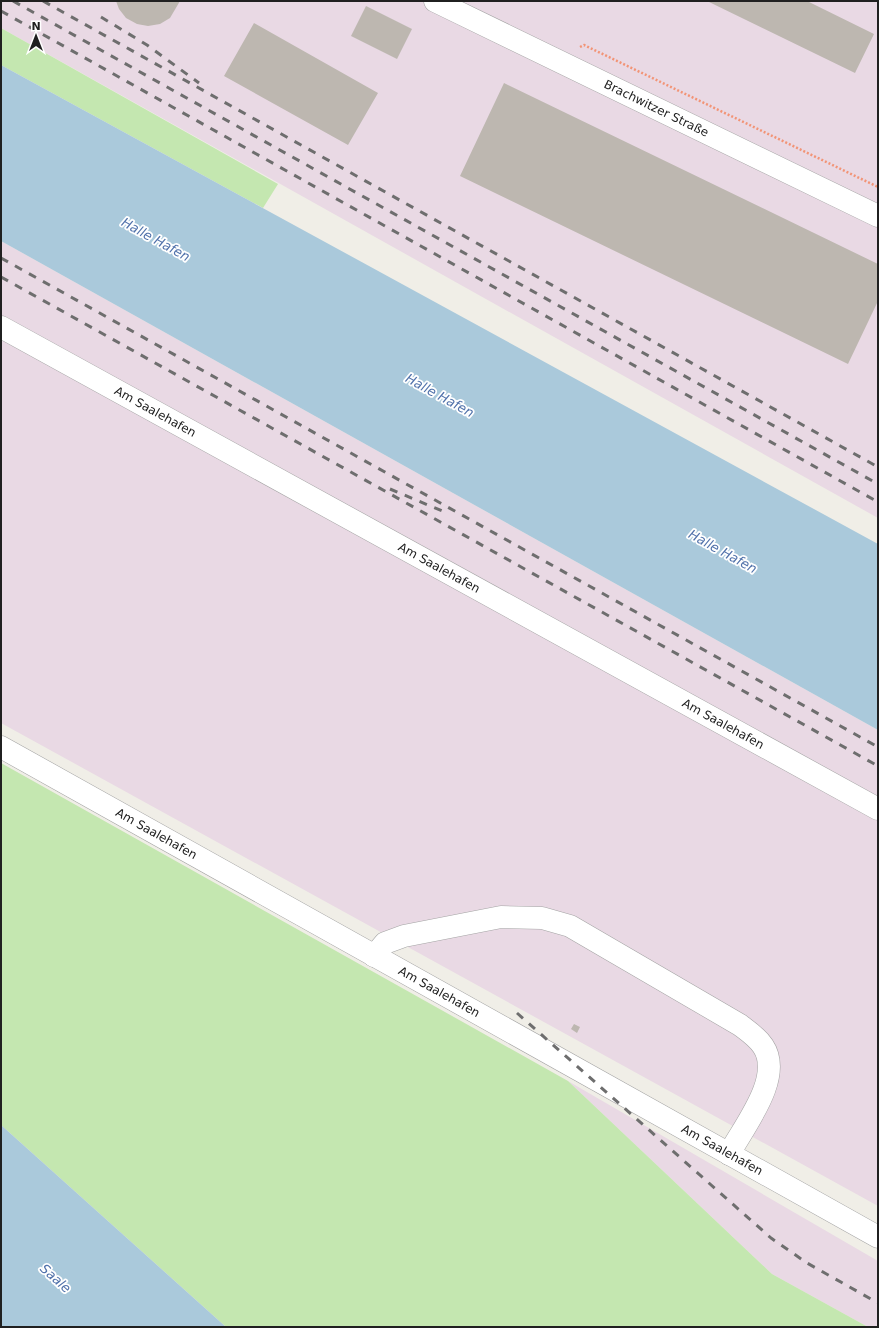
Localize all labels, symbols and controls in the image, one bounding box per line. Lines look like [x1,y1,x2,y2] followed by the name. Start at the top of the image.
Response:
[16,16,56,56] north arrow
[31,20,41,33] text: N
[602,77,711,140] street label: Brachwitzer Straße
[119,215,192,264] water label: Halle Hafen
[403,371,476,420] water label: Halle Hafen
[112,384,198,440] street label: Am Saalehafen
[686,527,759,576] water label: Halle Hafen
[396,540,482,596] street label: Am Saalehafen
[680,696,766,752] street label: Am Saalehafen
[113,806,200,862] street label: Am Saalehafen
[396,964,482,1020] street label: Am Saalehafen
[679,1122,765,1178] street label: Am Saalehafen
[37,1261,74,1296] water label: Saale

